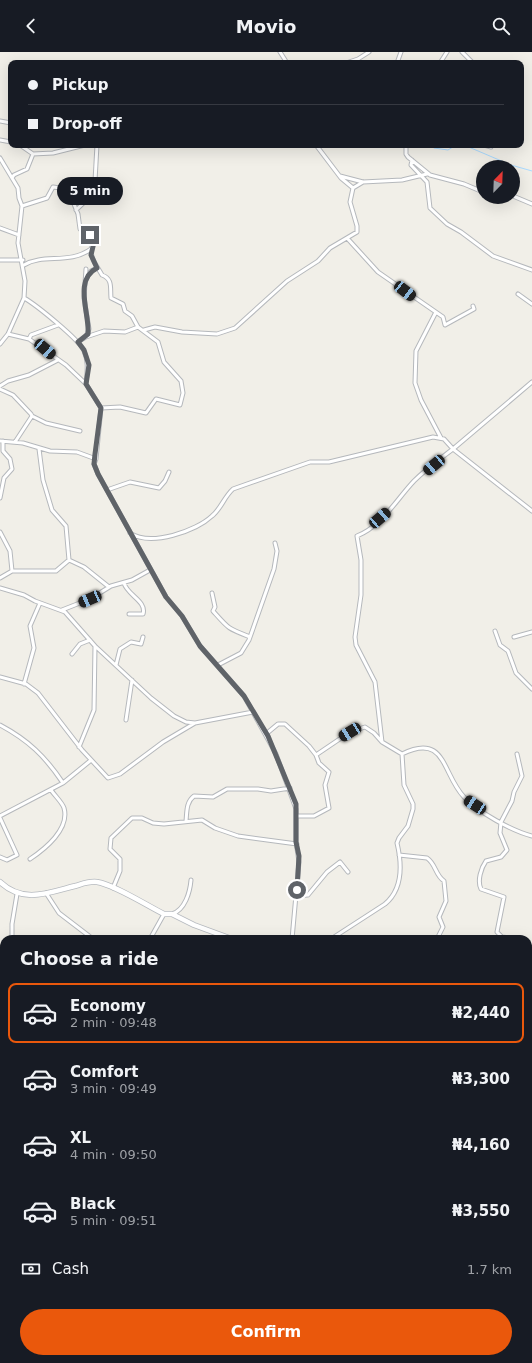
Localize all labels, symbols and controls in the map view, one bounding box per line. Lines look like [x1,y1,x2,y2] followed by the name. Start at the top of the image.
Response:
[20,15,42,37] icon: back
[490,15,512,37] icon: search
[236,16,296,37] text: Movio
[52,76,108,94] text: Pickup
[52,115,122,133] text: Drop-off
[476,160,520,204] north arrow
[476,160,520,204] map controls
[57,177,123,205] callout: 5 min
[70,183,110,198] text: 5 min
[81,226,99,244] route end
[392,279,418,303] car
[32,337,58,361] car
[421,453,447,477] car
[367,506,393,530] car
[77,589,103,609] car
[337,721,363,743] car
[462,793,488,817] car
[288,881,306,899] route start
[20,948,159,969] text: Choose a ride
[22,995,58,1031] icon: car
[70,997,146,1015] text: Economy
[452,1004,510,1022] text: ₦2,440
[70,1015,157,1030] text: 2 min · 09:48
[22,1061,58,1097] icon: car
[70,1063,138,1081] text: Comfort
[452,1070,510,1088] text: ₦3,300
[70,1081,157,1096] text: 3 min · 09:49
[22,1127,58,1163] icon: car
[70,1129,91,1147] text: XL
[452,1136,510,1154] text: ₦4,160
[70,1147,157,1162] text: 4 min · 09:50
[22,1193,58,1229] icon: car
[70,1195,116,1213] text: Black
[452,1202,510,1220] text: ₦3,550
[70,1213,157,1228] text: 5 min · 09:51
[20,1258,42,1280] icon: cash
[52,1260,89,1278] text: Cash
[467,1262,512,1277] text: 1.7 km
[20,1309,512,1355] button: Confirm

